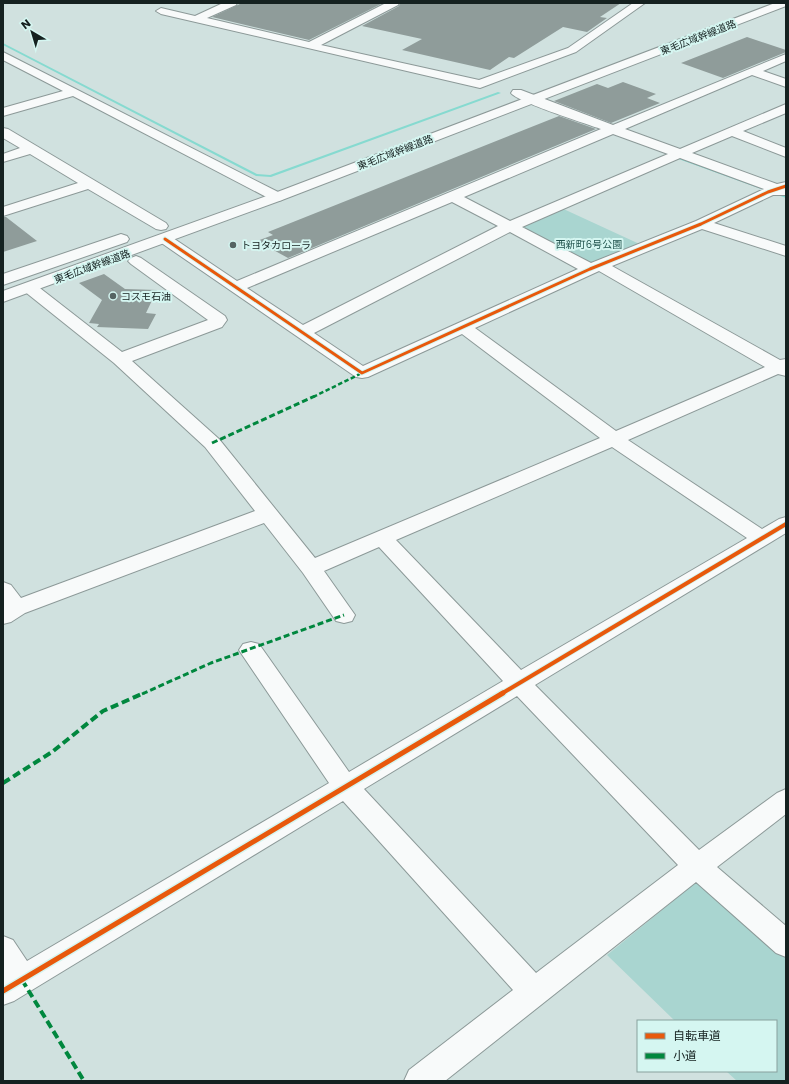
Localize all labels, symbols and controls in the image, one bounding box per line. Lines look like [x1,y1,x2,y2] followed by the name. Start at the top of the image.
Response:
[12,12,52,52] north arrow
[18,15,34,33] text: N
[658,16,738,59] street label: 東毛広域幹線道路
[355,131,435,174] street label: 東毛広域幹線道路
[556,237,622,252] park label: 西新町6号公園
[241,238,311,253] place label: トヨタカローラ
[228,240,238,250] marker: トヨタカローラ
[52,246,132,287] street label: 東毛広域幹線道路
[121,289,171,304] place label: コスモ石油
[108,291,118,301] marker: コスモ石油
[637,1020,777,1072] legend
[673,1027,721,1044] text: 自転車道
[673,1047,697,1064] text: 小道

